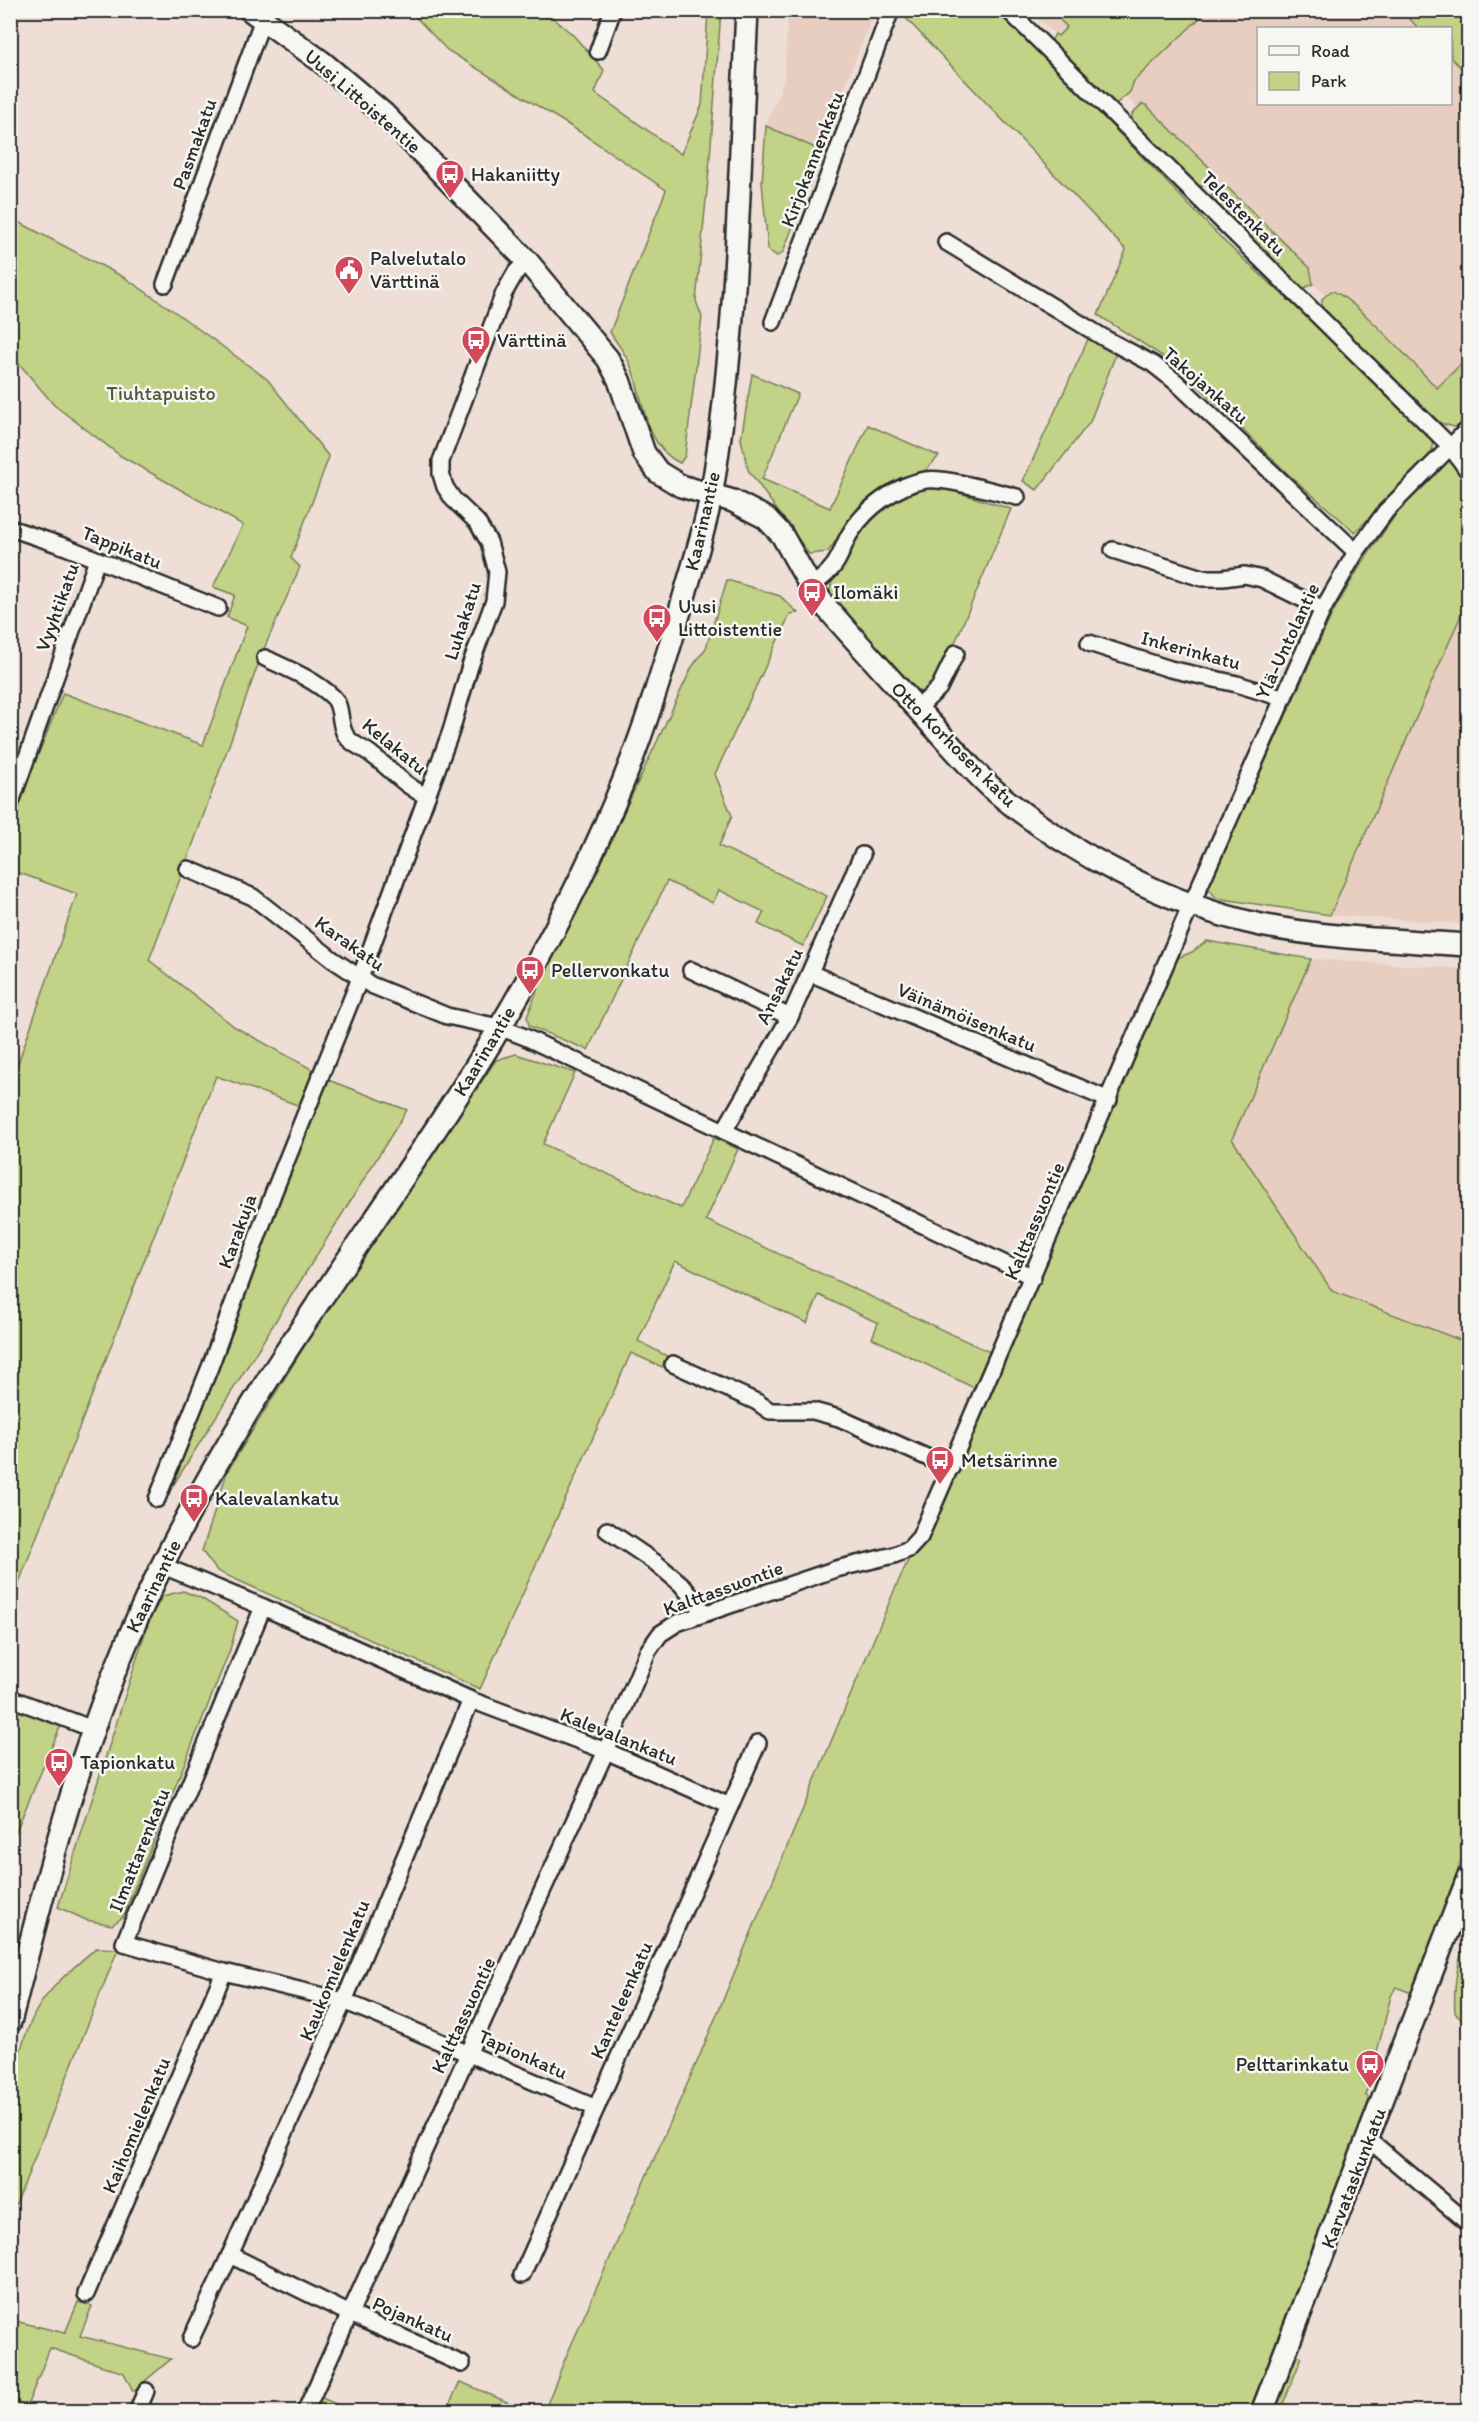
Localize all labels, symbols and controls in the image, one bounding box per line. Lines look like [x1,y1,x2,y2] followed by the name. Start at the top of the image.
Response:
[1257,27,1452,105] legend
[1311,40,1350,62] text: Road
[300,44,426,158] street label: Uusi Littoistentie
[1311,70,1346,92] text: Park
[775,88,849,230] street label: Kirjokannenkatu
[166,95,222,193] street label: Pasmakatu
[434,158,466,200] bus stop icon: Hakaniitty
[471,162,561,186] place label: Hakaniitty
[1196,165,1292,261] street label: Telestenkatu
[370,246,466,293] place label: Palvelutalo Värttinä
[333,254,365,296] public building icon: Palvelutalo Värttinä
[460,324,492,366] bus stop icon: Värttinä
[497,328,567,352] place label: Värttinä
[1158,341,1254,429] street label: Takojankatu
[106,381,216,405] park label: Tiuhtapuisto
[679,469,725,573] street label: Kaarinantie
[78,520,166,574] street label: Tappikatu
[30,560,84,654] street label: Vyyhtikatu
[796,576,828,618] bus stop icon: Ilomäki
[438,579,486,663] street label: Luhakatu
[1250,579,1324,703] street label: Ylä-Untolantie
[833,580,898,604] place label: Ilomäki
[678,594,782,641] place label: Uusi Littoistentie
[641,602,673,644] bus stop icon: Uusi Littoistentie
[1139,625,1243,675] street label: Inkerinkatu
[886,676,1022,812] street label: Otto Korhosen katu
[358,712,432,780] street label: Kelakatu
[310,910,390,976] street label: Karakatu
[750,944,808,1028] street label: Ansakatu
[514,954,546,996] bus stop icon: Pellervonkatu
[551,958,669,982] place label: Pellervonkatu
[894,977,1040,1057] street label: Väinämöisenkatu
[448,1002,520,1100] street label: Kaarinantie
[998,1158,1070,1284] street label: Kalttassuontie
[212,1190,262,1272] street label: Karakuja
[924,1444,956,1486] bus stop icon: Metsärinne
[961,1448,1058,1472] place label: Metsärinne
[178,1482,210,1524] bus stop icon: Kalevalankatu
[215,1486,339,1510] place label: Kalevalankatu
[120,1535,186,1637] street label: Kaarinantie
[660,1555,786,1621] street label: Kalttassuontie
[557,1702,681,1770] street label: Kalevalankatu
[43,1746,75,1788] bus stop icon: Tapionkatu
[80,1750,175,1774] place label: Tapionkatu
[103,1784,175,1916] street label: Ilmattarenkatu
[293,1896,375,2044] street label: Kaukomielenkatu
[584,1937,658,2063] street label: Kanteleenkatu
[426,1953,500,2077] street label: Kalttassuontie
[475,2024,571,2084] street label: Tapionkatu
[1354,2048,1386,2090] bus stop icon: Pelttarinkatu
[1236,2052,1349,2076] place label: Pelttarinkatu
[97,2053,176,2197] street label: Kaihomielenkatu
[1315,2104,1391,2252] street label: Karvataskunkatu
[369,2291,457,2347] street label: Pojankatu

